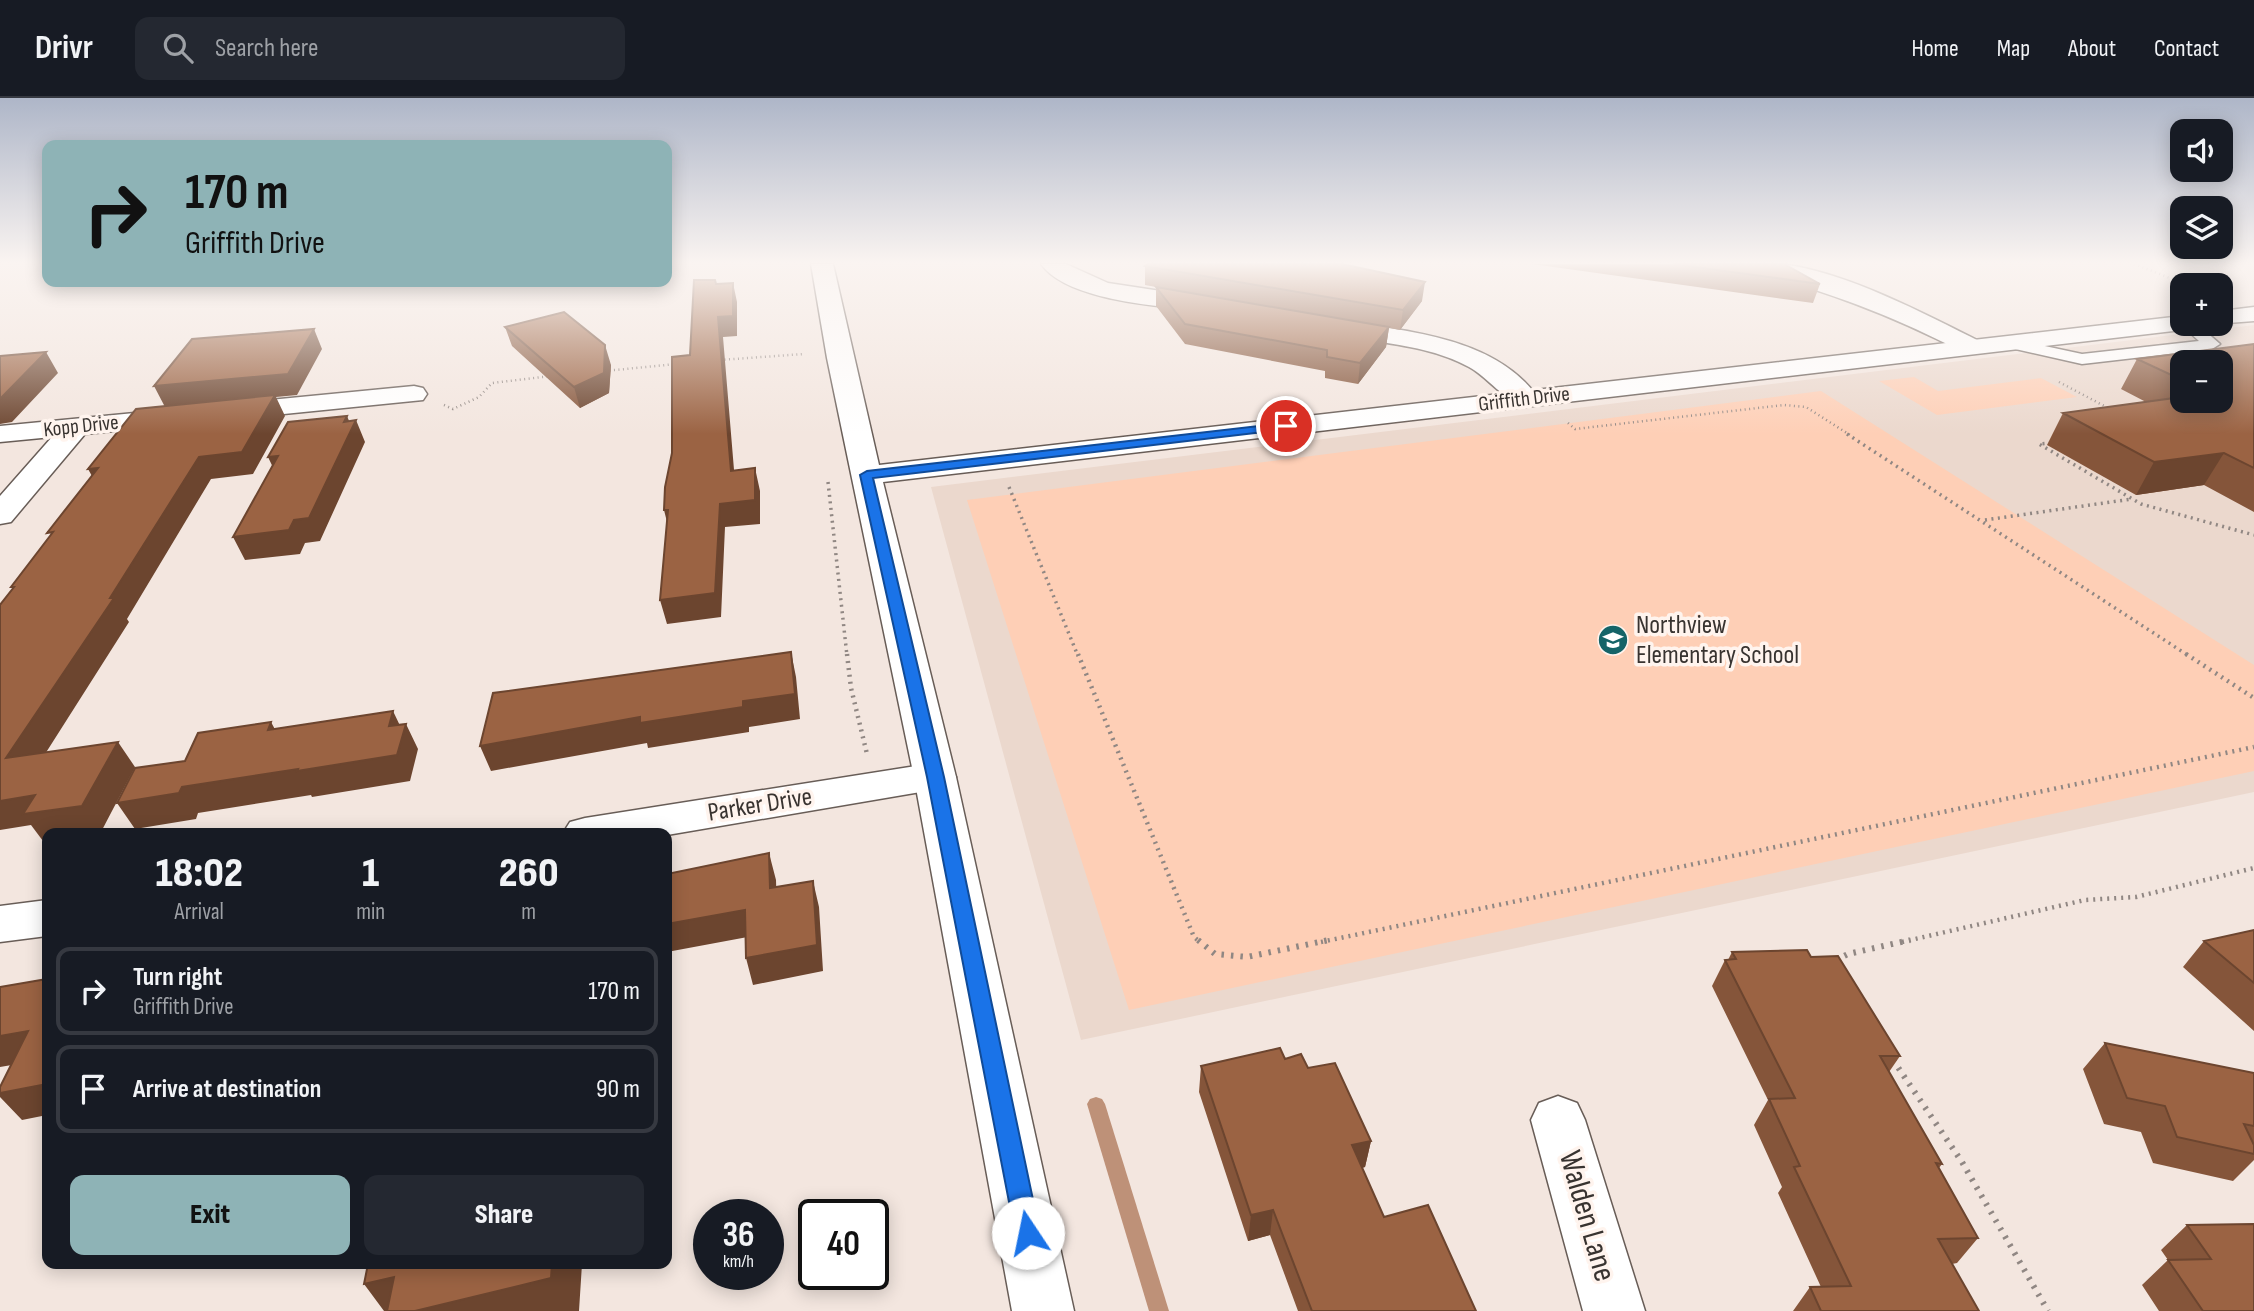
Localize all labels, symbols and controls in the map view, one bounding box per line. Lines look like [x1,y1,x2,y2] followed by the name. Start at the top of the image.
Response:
[135,17,625,80] search box
[35,28,93,68] text: Drivr
[159,29,197,67] icon: search
[215,33,318,64] text: Search here
[1911,34,1959,63] text: Home
[1997,34,2030,63] text: Map
[2068,34,2116,63] text: About
[2154,34,2219,63] text: Contact
[2170,119,2233,413] map controls
[2170,119,2233,182] button: sound
[185,164,289,223] text: 170 m
[70,168,161,259] icon: right
[2170,196,2233,259] button: layers
[185,224,325,263] text: Griffith Drive
[2170,273,2233,336] button: +
[2170,350,2233,413] button: −
[1477,381,1571,417] street label: Griffith Drive
[1256,396,1316,456] pin
[1267,407,1305,445] icon: arrive
[42,410,120,442] street label: Kopp Drive
[1636,610,1799,671] place label: Northview Elementary School
[1596,623,1630,657] school or university icon: Northview Elementary School
[706,781,814,829] street label: Parker Drive
[155,848,243,899] text: 18:02
[362,848,379,899] text: 1
[499,848,558,899] text: 260
[174,898,224,926] text: Arrival
[356,898,385,926] text: min
[521,898,536,926] text: m
[133,962,222,993] text: Turn right
[74,972,112,1010] icon: right
[588,976,640,1007] text: 170 m
[133,993,234,1021] text: Griffith Drive
[74,1070,112,1108] icon: arrive
[133,1074,321,1105] text: Arrive at destination
[596,1074,640,1105] text: 90 m
[1550,1146,1624,1286] street label: Walden Lane
[70,1175,350,1255] button: Exit
[364,1175,644,1255] button: Share
[991,1196,1065,1270] position arrow
[798,1199,889,1290] speed limit sign: 40
[722,1214,755,1257] text: 36
[723,1251,754,1272] text: km/h

